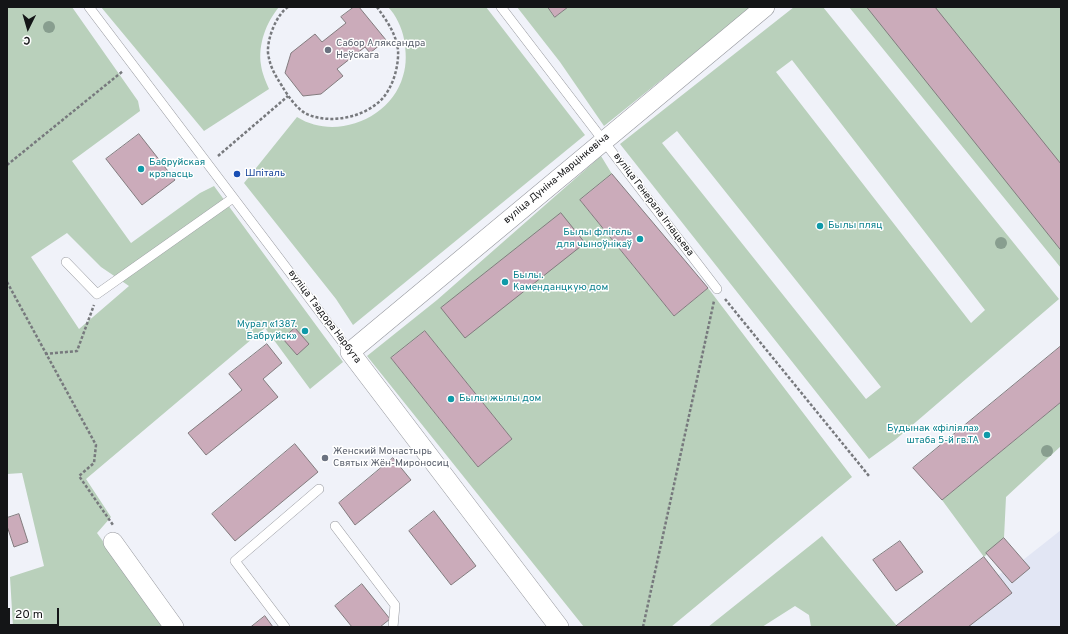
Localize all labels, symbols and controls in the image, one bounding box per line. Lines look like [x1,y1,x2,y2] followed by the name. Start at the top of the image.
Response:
[8,8,48,48] north arrow
[23,33,31,47] text: С
[336,38,425,62] place label: Сабор Аляксандра Неўскага
[323,45,333,55] marker: Сабор Аляксандра Неўскага
[502,131,612,227] street label: вуліца Дуніна-Марцінкевіча
[610,151,696,259] street label: вуліца Генерала Ігнацьева
[149,157,205,180] place label: Бабруйская крэпасць
[136,164,146,174] marker: Бабруйская крэпасць
[245,168,285,180] place label: Шпіталь
[232,169,242,179] marker: Шпіталь
[828,220,883,232] place label: Былы пляц
[815,221,825,231] marker: Былы пляц
[556,227,632,250] place label: Былы флігель для чыноўнікаў
[635,234,645,244] marker: Былы флігель для чыноўнікаў
[285,268,363,366] street label: вуліца Тэадора Нарбута
[513,270,608,294] place label: Былы. Каменданцкую дом
[500,277,510,287] marker: Былы. Каменданцкую дом
[237,319,297,342] place label: Мурал «1387. Бабруйск»
[300,326,310,336] marker: Мурал «1387. Бабруйск»
[459,393,541,405] place label: Былы жылы дом
[446,394,456,404] marker: Былы жылы дом
[887,423,979,446] place label: Будынак «філіяла» штаба 5-й гв.ТА
[982,430,992,440] marker: Будынак «філіяла» штаба 5-й гв.ТА
[333,446,449,470] place label: Женский Монастырь Святых Жён-Мироносиц
[320,453,330,463] marker: Женский Монастырь Святых Жён-Мироносиц
[10,600,61,626] scale bar
[15,607,43,623] text: 20 m

